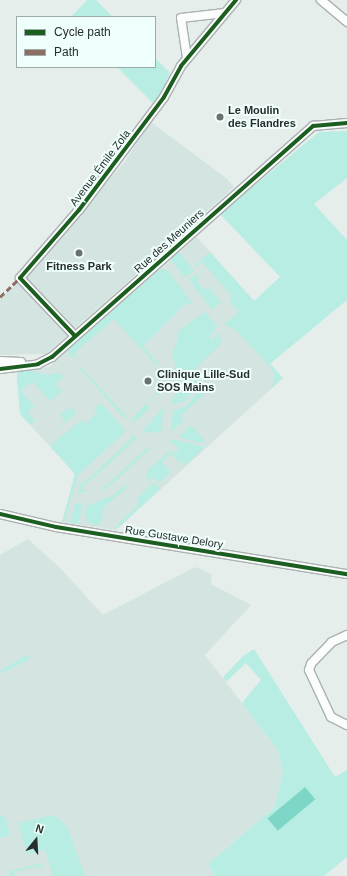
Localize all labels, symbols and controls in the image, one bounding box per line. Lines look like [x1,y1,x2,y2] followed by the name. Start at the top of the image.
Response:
[16,16,156,68] legend
[54,25,111,39] text: Cycle path
[54,45,79,59] text: Path
[228,104,296,130] place label: Le Moulin des Flandres
[215,112,225,122] marker: Le Moulin des Flandres
[67,127,133,209] street label: Avenue Émile Zola
[131,206,207,276] street label: Rue des Meuniers
[74,248,84,258] marker: Fitness Park
[46,259,112,273] place label: Fitness Park
[157,368,250,394] place label: Clinique Lille-Sud SOS Mains
[142,375,154,387] marker: Clinique Lille-Sud SOS Mains
[124,523,224,551] street label: Rue Gustave Delory
[16,820,56,860] north arrow
[34,822,45,836] text: N

